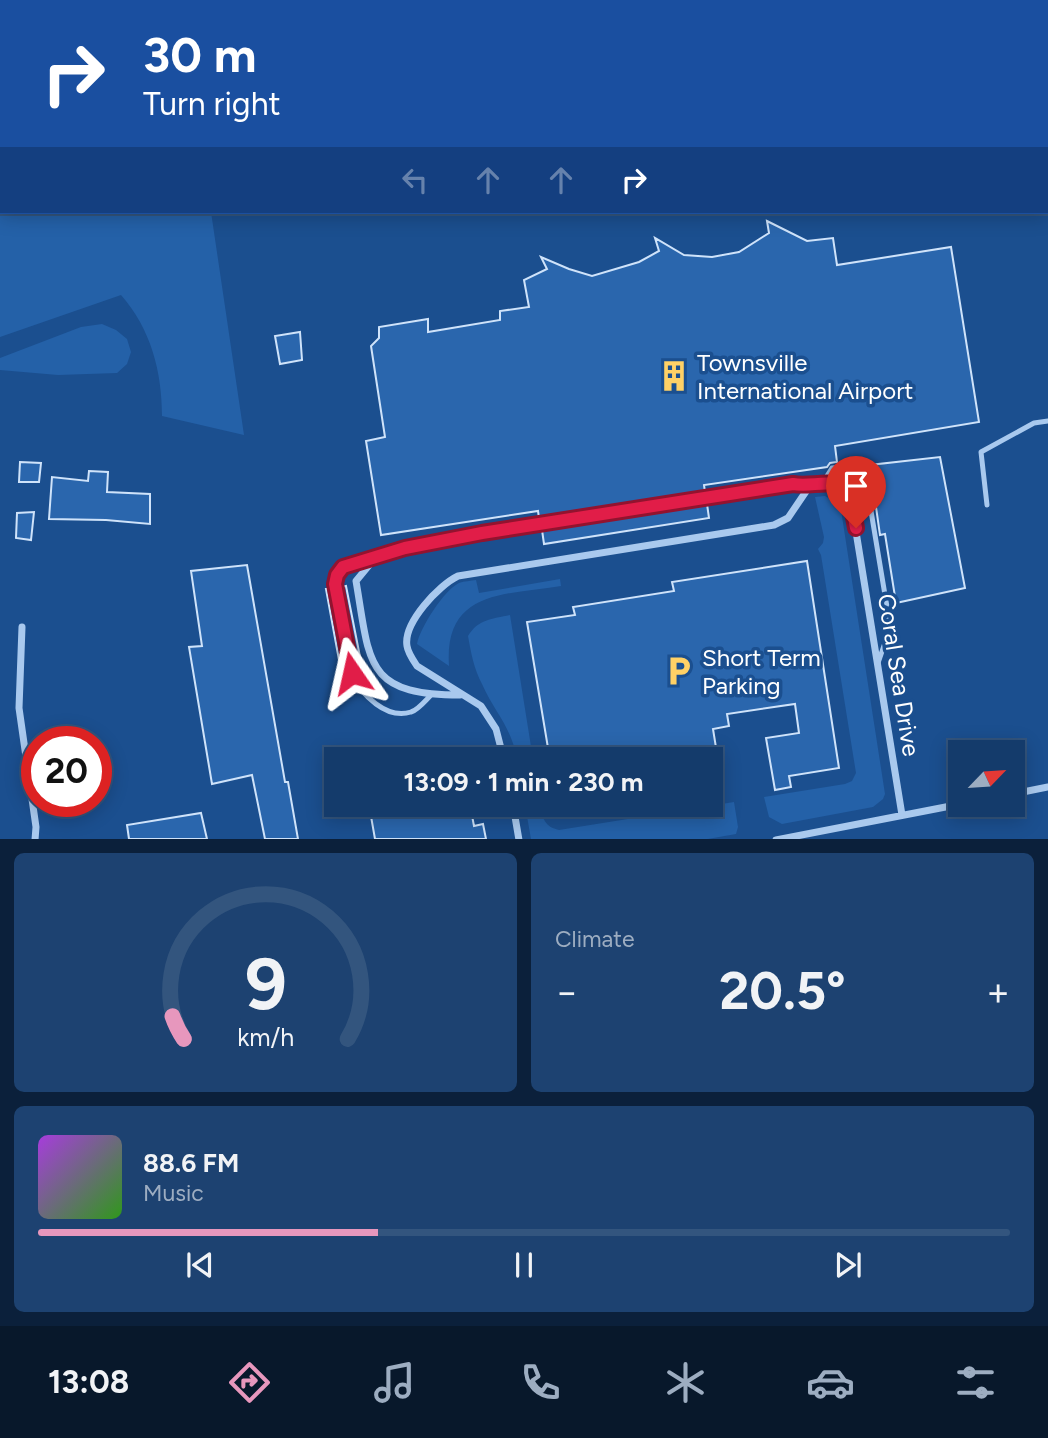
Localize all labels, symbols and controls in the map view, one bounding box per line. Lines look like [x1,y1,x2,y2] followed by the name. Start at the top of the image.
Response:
[143,25,256,84] text: 30 m
[28,28,119,119] icon: right
[143,85,281,123] text: Turn right
[396,161,434,199] icon: left
[469,161,507,199] icon: ahead
[542,161,580,199] icon: ahead
[615,161,653,199] icon: right
[697,348,913,405] place label: Townsville International Airport
[657,359,691,393] building icon: Townsville International Airport
[826,456,886,528] pin
[837,467,875,505] icon: arrive
[872,592,926,758] street label: Coral Sea Drive
[315,636,389,710] position arrow
[702,643,821,700] place label: Short Term Parking
[662,654,696,688] parking icon: Short Term Parking
[21,726,112,817] speed limit sign: 20
[948,740,1026,817] north arrow
[948,740,1025,817] map controls
[403,766,644,798] text: 13:09 · 1 min · 230 m
[555,925,634,953] text: Climate
[244,940,287,1027] text: 9
[719,960,846,1022] text: 20.5°
[555,969,579,1015] text: −
[986,969,1010,1015] text: +
[237,1021,294,1051] text: km/h
[143,1147,239,1179] text: 88.6 FM
[143,1179,204,1207] text: Music
[181,1246,219,1284] icon: previous
[505,1246,543,1284] icon: pause
[829,1246,867,1284] icon: next
[225,1358,274,1407] icon: directions
[370,1358,419,1407] icon: music
[516,1358,565,1407] icon: phone
[661,1358,710,1407] icon: climate
[806,1358,855,1407] icon: car
[951,1358,1000,1407] icon: filters
[48,1363,129,1401] text: 13:08

